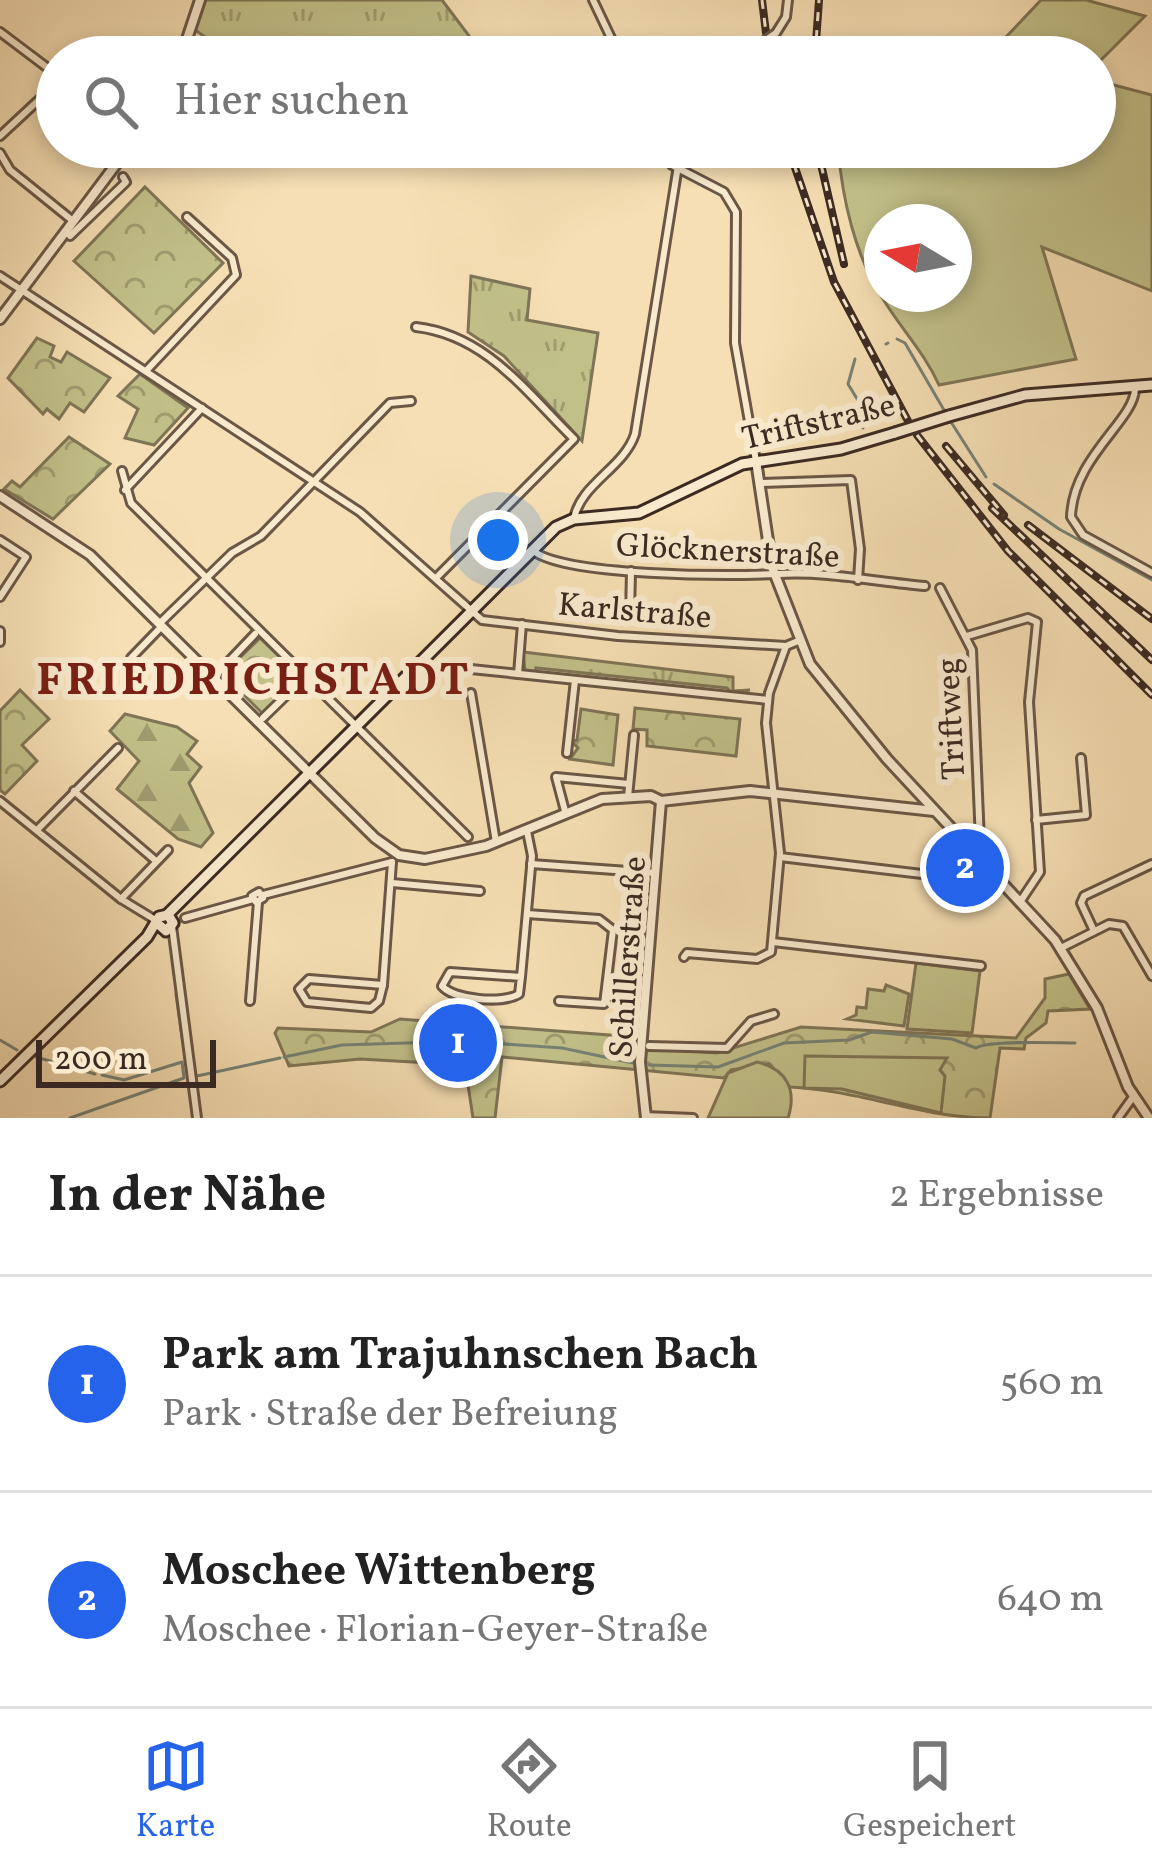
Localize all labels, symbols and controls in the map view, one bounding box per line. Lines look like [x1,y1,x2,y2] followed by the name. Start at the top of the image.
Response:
[36,36,1116,168] search box
[78,69,144,135] icon: search
[174,71,409,134] text: Hier suchen
[864,204,972,312] north arrow
[738,384,900,464] street label: Triftstraße
[468,510,528,570] your location
[615,524,841,582] street label: Glöcknerstraße
[556,583,713,643] street label: Karlstraße
[36,651,472,714] district label: FRIEDRICHSTADT
[927,657,979,781] street label: Triftweg
[926,823,1004,913] pin: 2
[600,855,660,1060] street label: Schillerstraße
[419,998,497,1088] pin: 1
[36,1034,216,1087] scale bar
[54,1038,148,1084] text: 200 m
[48,1161,326,1232] text: In der Nähe
[889,1169,1104,1223] text: 2 Ergebnisse
[162,1325,758,1388] text: Park am Trajuhnschen Bach
[79,1357,95,1411] text: 1
[1000,1357,1104,1411] text: 560 m
[162,1388,618,1442] text: Park · Straße der Befreiung
[162,1541,596,1604] text: Moschee Wittenberg
[77,1573,97,1627] text: 2
[997,1573,1104,1627] text: 640 m
[162,1604,708,1658] text: Moschee · Florian-Geyer-Straße
[136,1733,215,1851] tab: Karte
[487,1733,572,1851] tab: Route
[843,1733,1016,1851] tab: Gespeichert

